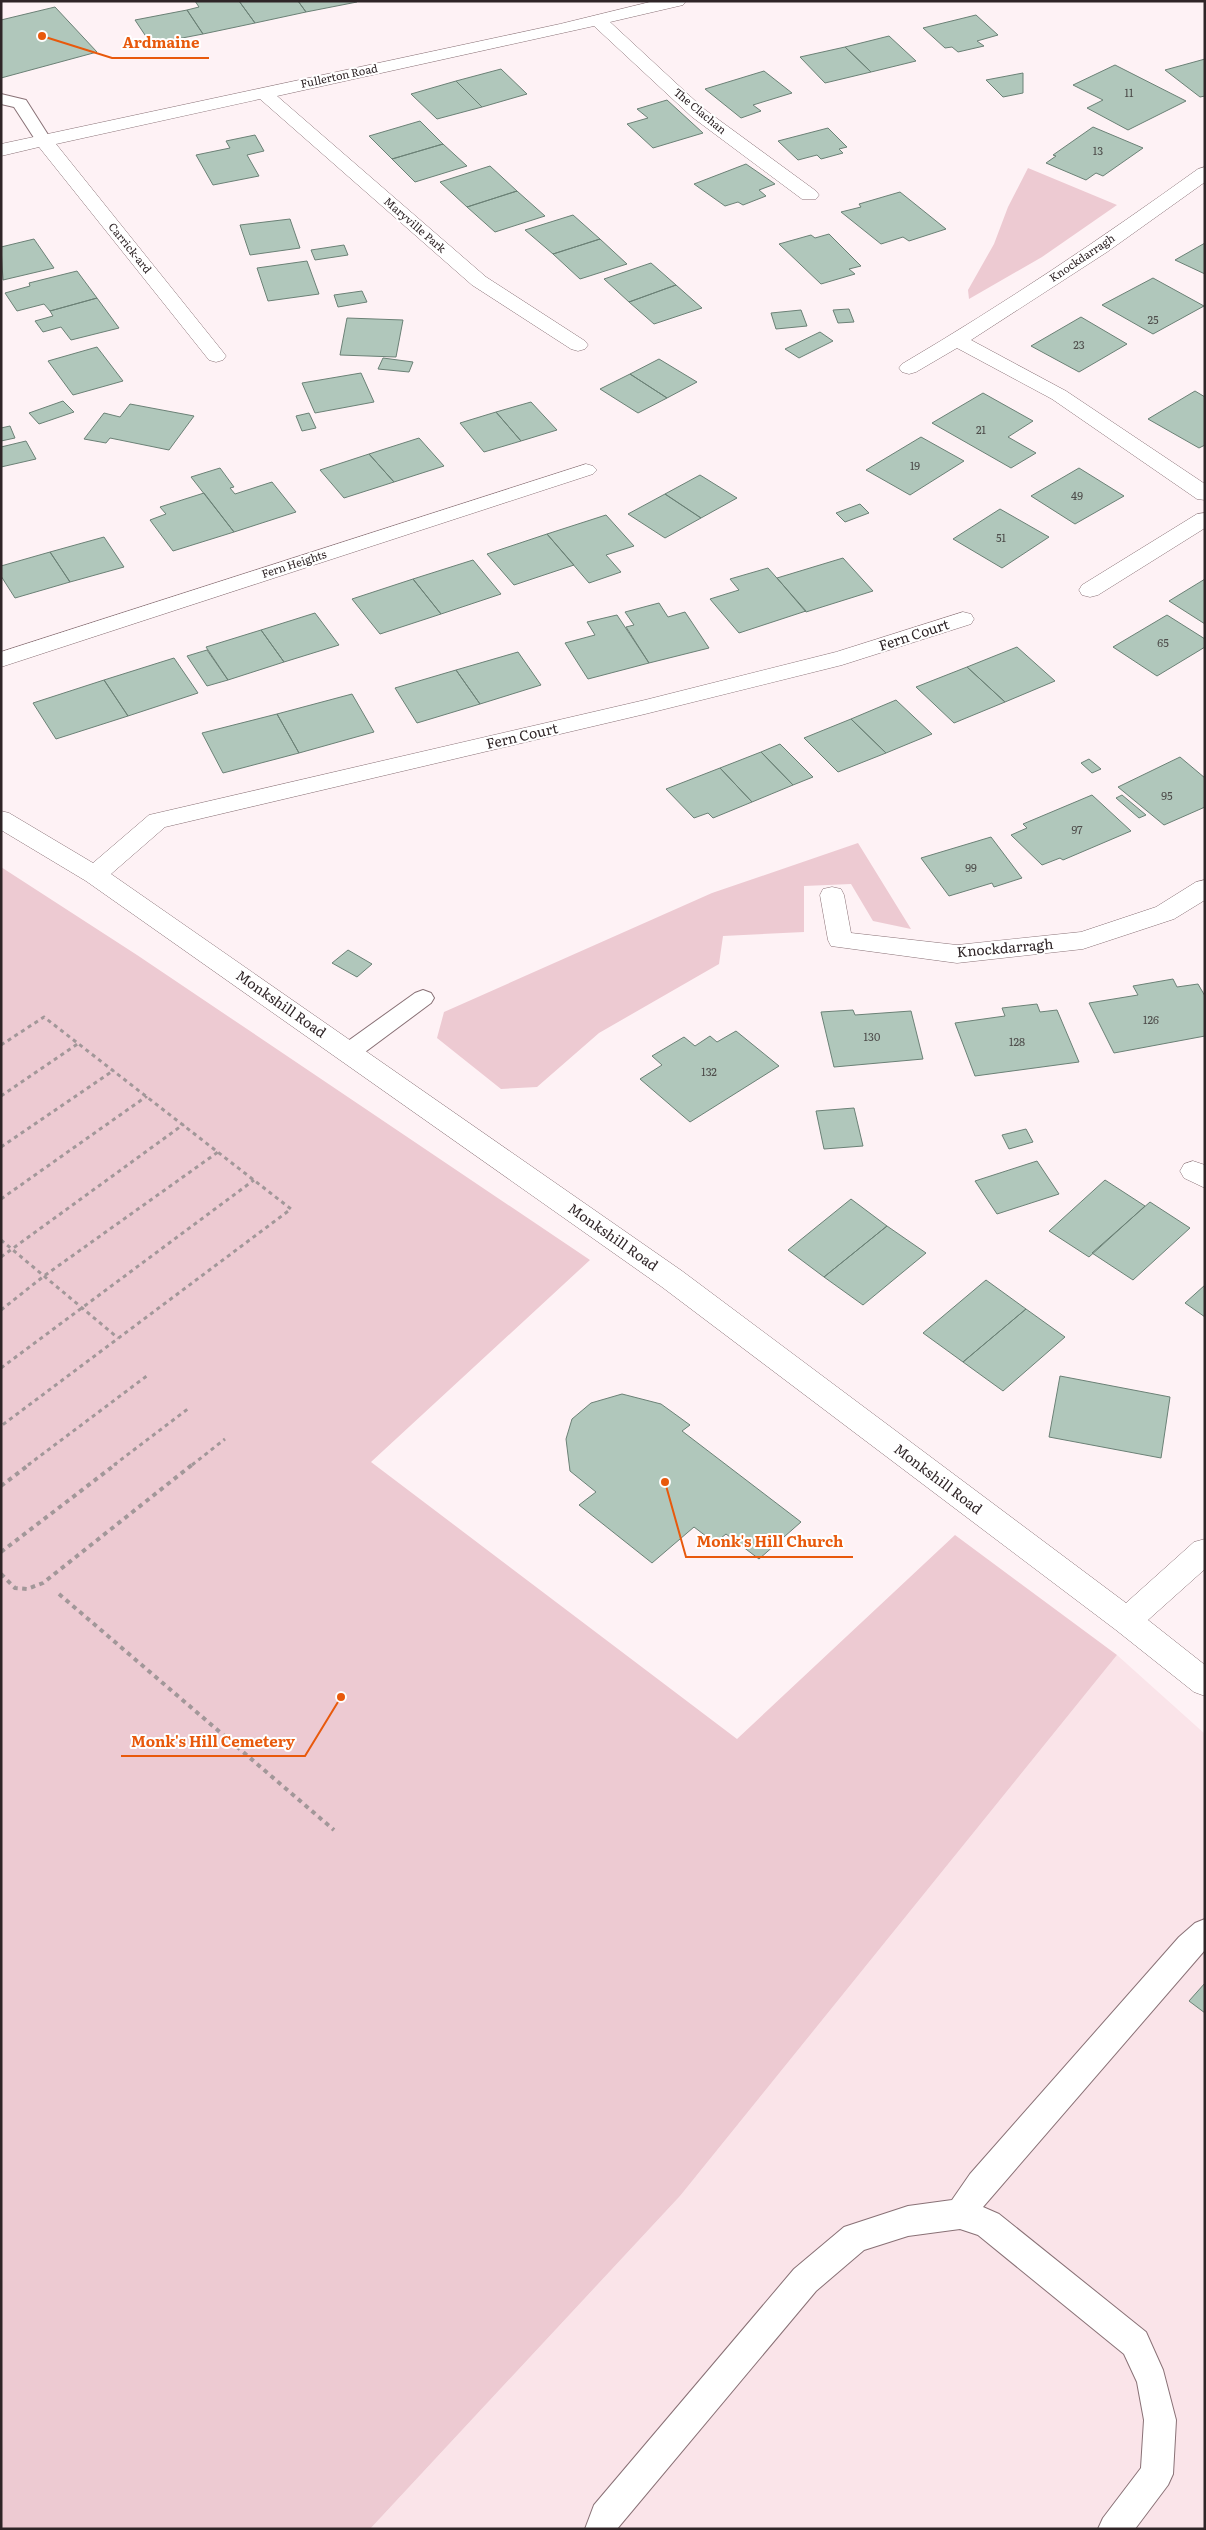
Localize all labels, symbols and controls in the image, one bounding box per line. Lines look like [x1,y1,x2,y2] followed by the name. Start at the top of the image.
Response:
[112,28,209,58] callout: Ardmaine
[123,30,200,53] text: Ardmaine
[299,59,379,91] street label: Fullerton Road
[671,83,730,137] street label: The Clachan
[1125,84,1134,100] house number: 11
[1093,142,1103,158] house number: 13
[381,193,450,256] street label: Maryville Park
[105,219,156,276] street label: Carrick-ard
[1045,229,1117,285] street label: Knockdarragh
[1147,311,1159,327] house number: 25
[1073,336,1085,352] house number: 23
[976,421,987,437] house number: 21
[910,457,920,473] house number: 19
[1071,487,1083,503] house number: 49
[996,529,1007,545] house number: 51
[259,545,328,581] street label: Fern Heights
[876,613,952,655] street label: Fern Court
[1157,634,1169,650] house number: 65
[484,717,560,753] street label: Fern Court
[1161,787,1173,803] house number: 95
[1071,821,1083,837] house number: 97
[965,859,977,875] house number: 99
[956,933,1054,961] street label: Knockdarragh
[232,965,331,1042] street label: Monkshill Road
[1143,1011,1159,1027] house number: 126
[864,1028,880,1044] house number: 130
[1009,1033,1025,1049] house number: 128
[701,1063,717,1079] house number: 132
[564,1198,663,1275] street label: Monkshill Road
[890,1438,987,1518] street label: Monkshill Road
[686,1527,853,1557] callout: Monk's Hill Church
[697,1529,843,1552] text: Monk's Hill Church
[121,1726,305,1756] callout: Monk's Hill Cemetery
[131,1729,296,1752] text: Monk's Hill Cemetery

